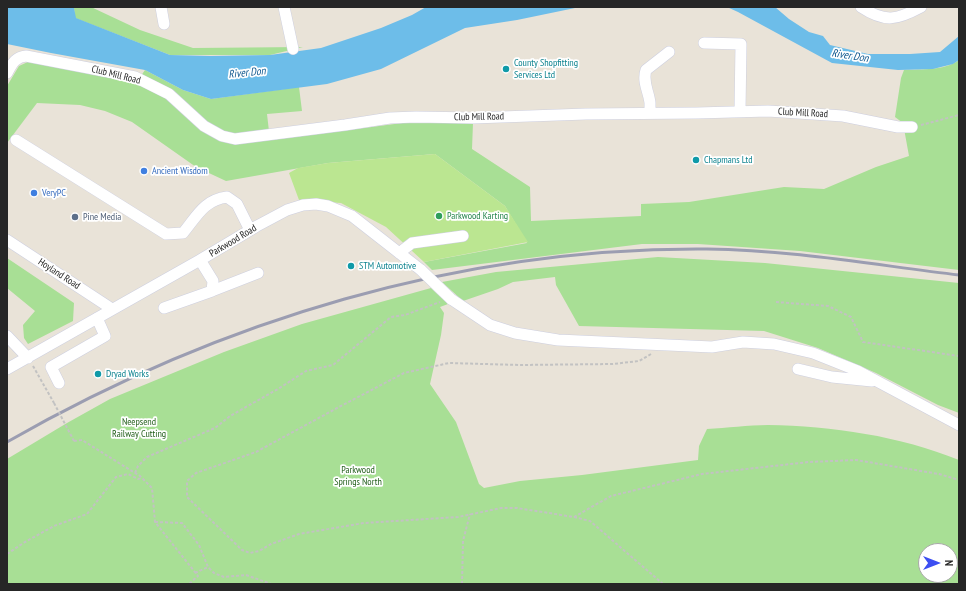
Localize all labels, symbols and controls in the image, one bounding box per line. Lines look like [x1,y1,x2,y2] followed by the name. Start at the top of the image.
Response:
[831,47,869,65] water label: River Don
[514,57,578,80] place label: County Shopfitting Services Ltd
[90,63,142,87] street label: Club Mill Road
[228,64,266,82] water label: River Don
[501,64,511,74] marker: County Shopfitting Services Ltd
[778,106,828,120] street label: Club Mill Road
[454,111,504,123] street label: Club Mill Road
[704,154,753,166] place label: Chapmans Ltd
[691,155,701,165] marker: Chapmans Ltd
[152,165,208,177] place label: Ancient Wisdom
[139,166,149,176] marker: Ancient Wisdom
[42,187,66,199] place label: VeryPC
[29,188,39,198] marker: VeryPC
[447,210,508,222] place label: Parkwood Karting
[83,211,121,223] place label: Pine Media
[434,211,444,221] marker: Parkwood Karting
[70,212,80,222] marker: Pine Media
[207,222,259,260] street label: Parkwood Road
[36,256,82,292] street label: Hoyland Road
[359,260,416,272] place label: STM Automotive
[346,261,356,271] marker: STM Automotive
[106,368,149,380] place label: Dryad Works
[93,369,103,379] marker: Dryad Works
[112,416,166,440] park label: Neepsend Railway Cutting
[334,464,382,488] park label: Parkwood Springs North
[918,543,958,583] north arrow
[942,560,956,566] text: N

